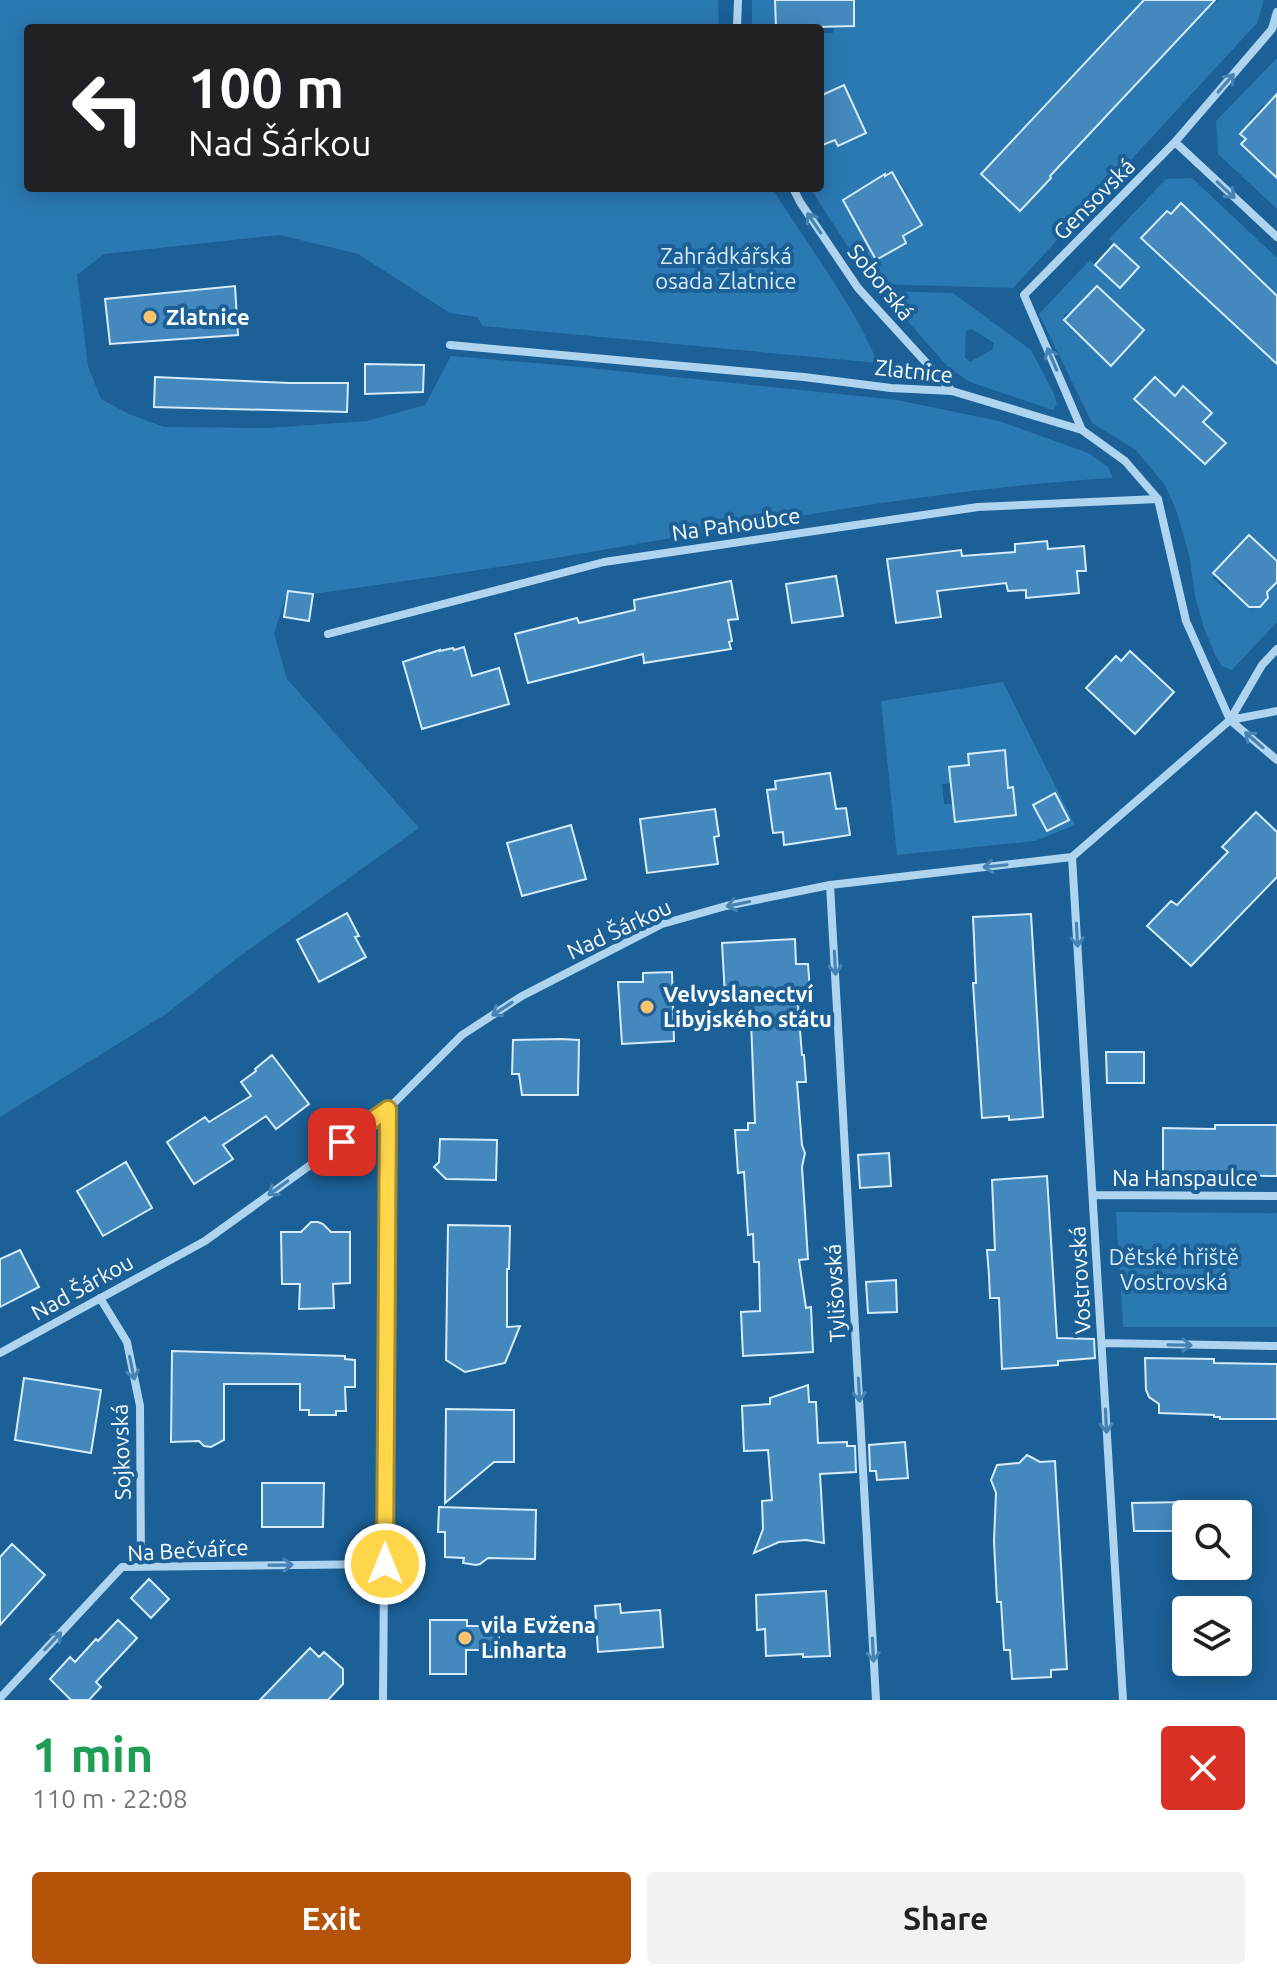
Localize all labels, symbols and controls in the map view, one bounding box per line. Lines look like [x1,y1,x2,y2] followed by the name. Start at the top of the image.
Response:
[56,56,160,160] icon: left
[188,56,344,119] text: 100 m
[1217,74,1235,94] one-way arrow
[188,122,372,163] text: Nad Šárkou
[1048,153,1139,244] street label: Gensovská
[1216,180,1236,199] one-way arrow
[806,212,822,235] one-way arrow
[843,239,920,325] street label: Soborská
[655,243,797,293] park label: Zahrádkářská osada Zlatnice
[166,304,250,329] place label: Zlatnice
[141,308,159,326] marker: Zlatnice
[1043,347,1058,372] one-way arrow
[874,354,954,387] street label: Zlatnice
[670,502,802,545] street label: Na Pahoubce
[1244,731,1264,749] one-way arrow
[983,859,1008,874] one-way arrow
[563,894,675,964] street label: Nad Šárkou
[726,897,751,912] one-way arrow
[1070,921,1085,948] one-way arrow
[828,949,843,976] one-way arrow
[663,981,832,1031] place label: Velvyslanectví Libyjského státu
[638,998,656,1016] marker: Velvyslanectví Libyjského státu
[491,1000,513,1017] one-way arrow
[308,1108,376,1176] pin
[320,1120,364,1164] icon: arrive
[1112,1165,1258,1190] street label: Na Hanspaulce
[267,1180,289,1196] one-way arrow
[1064,1225,1095,1335] street label: Vostrovská
[819,1243,850,1343] street label: Tylišovská
[1109,1244,1239,1294] park label: Dětské hřiště Vostrovská
[27,1248,137,1325] street label: Nad Šárkou
[1166,1337,1193,1353] one-way arrow
[125,1355,140,1380] one-way arrow
[851,1376,866,1403] one-way arrow
[106,1404,135,1500] street label: Sojkovská
[1099,1407,1114,1434] one-way arrow
[1172,1500,1252,1676] map controls
[1172,1500,1252,1580] button: search
[343,1522,427,1606] position arrow
[127,1534,249,1565] street label: Na Bečvářce
[267,1557,294,1573] one-way arrow
[1172,1596,1252,1676] button: layers
[481,1612,596,1662] place label: vila Evžena Linharta
[456,1629,474,1647] marker: vila Evžena Linharta
[44,1631,63,1651] one-way arrow
[866,1636,881,1663] one-way arrow
[1161,1726,1245,1810] button: close
[32,1727,153,1781] text: 1 min
[32,1784,188,1813] text: 110 m · 22:08
[32,1872,631,1964] button: Exit
[647,1872,1245,1964] button: Share

